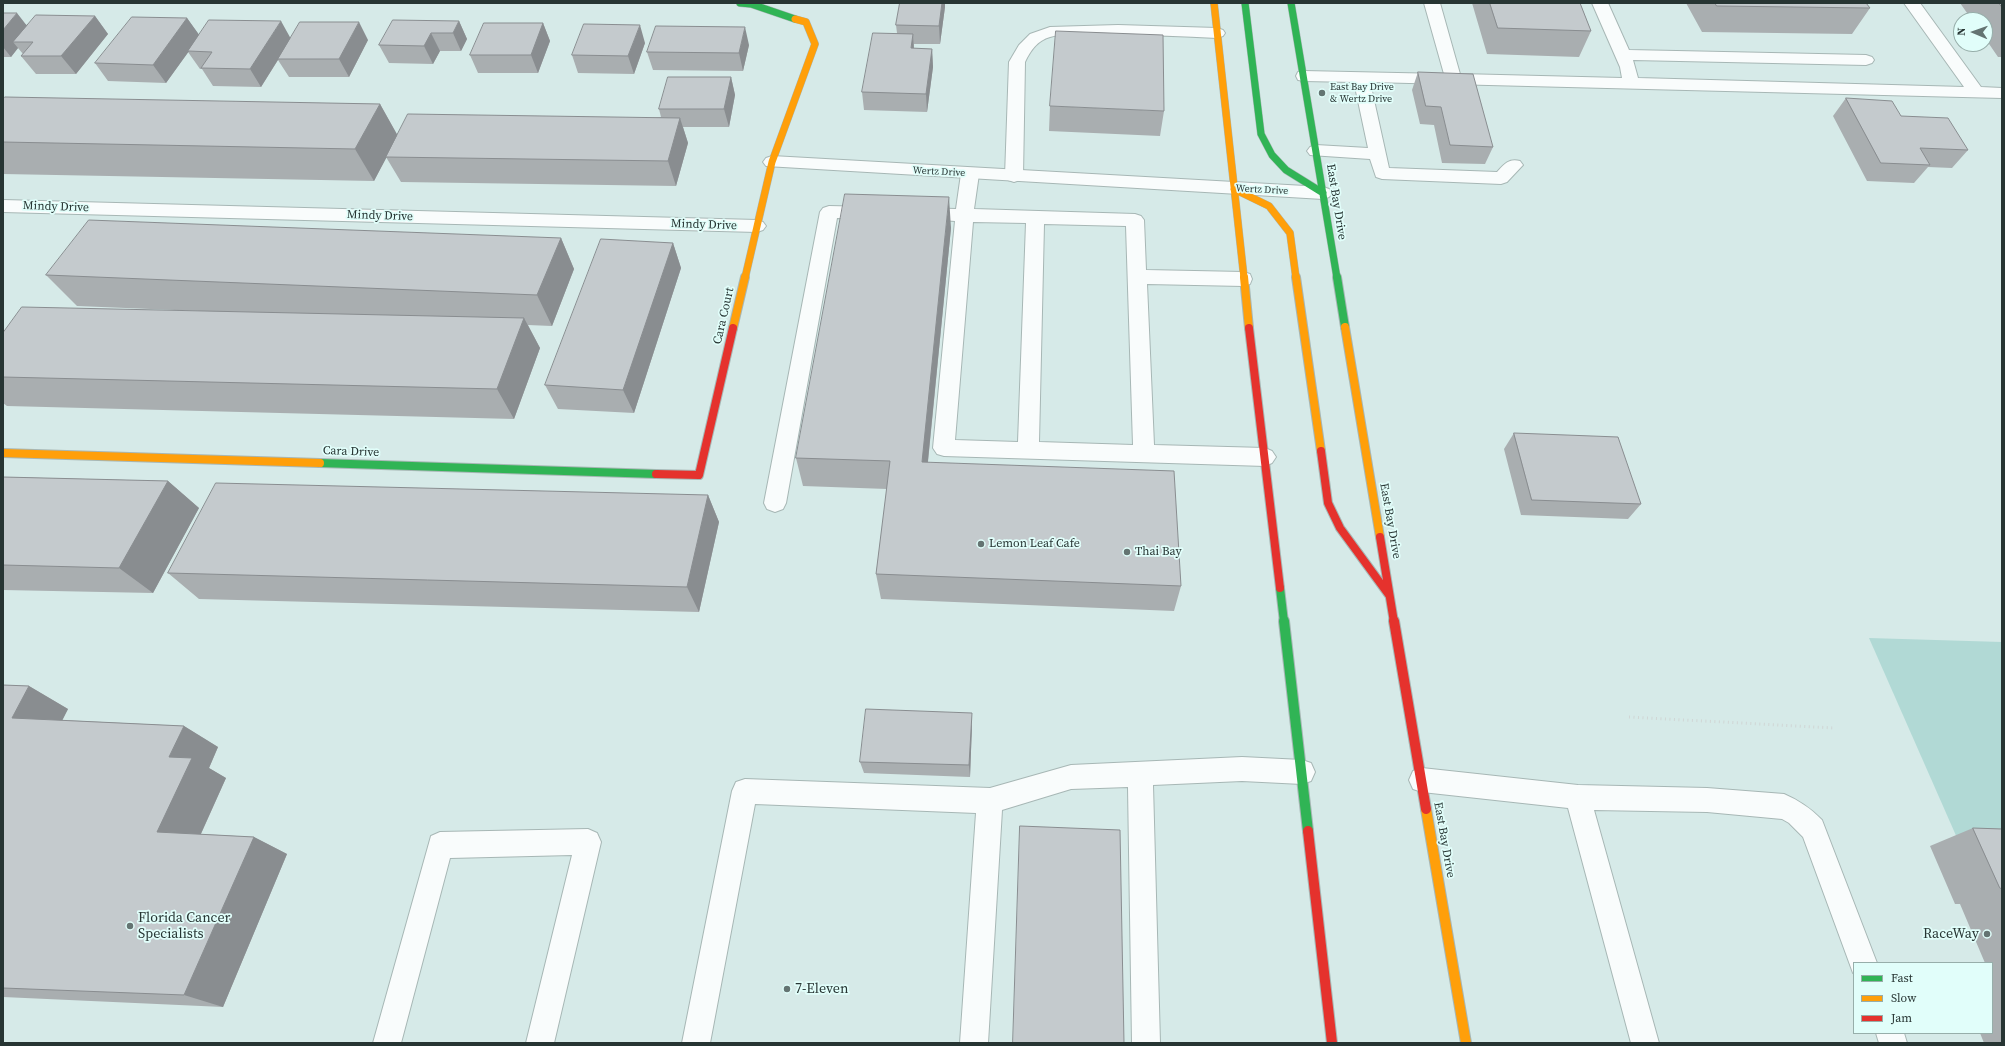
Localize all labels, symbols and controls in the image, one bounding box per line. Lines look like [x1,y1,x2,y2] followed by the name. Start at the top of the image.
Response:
[1953,12,1993,52] north arrow
[1954,27,1969,36] text: N
[1330,81,1394,104] place label: East Bay Drive & Wertz Drive
[1317,88,1327,98] marker: East Bay Drive & Wertz Drive
[1323,163,1349,241] street label: East Bay Drive
[912,165,966,179] street label: Wertz Drive
[1235,183,1289,197] street label: Wertz Drive
[23,199,89,215] street label: Mindy Drive
[347,208,413,224] street label: Mindy Drive
[671,217,737,233] street label: Mindy Drive
[710,286,738,346] street label: Cara Court
[323,444,379,460] street label: Cara Drive
[1376,482,1404,560] street label: East Bay Drive
[989,537,1080,551] place label: Lemon Leaf Cafe
[976,539,986,549] marker: Lemon Leaf Cafe
[1135,545,1182,559] place label: Thai Bay
[1122,547,1132,557] marker: Thai Bay
[1430,801,1458,879] street label: East Bay Drive
[138,910,231,942] place label: Florida Cancer Specialists
[125,921,135,931] marker: Florida Cancer Specialists
[1923,926,1979,942] place label: RaceWay
[1982,929,1992,939] marker: RaceWay
[1853,962,1993,1034] legend
[1891,970,1913,986] text: Fast
[795,981,848,997] place label: 7-Eleven
[782,984,792,994] marker: 7-Eleven
[1891,990,1916,1006] text: Slow
[1891,1010,1912,1026] text: Jam

